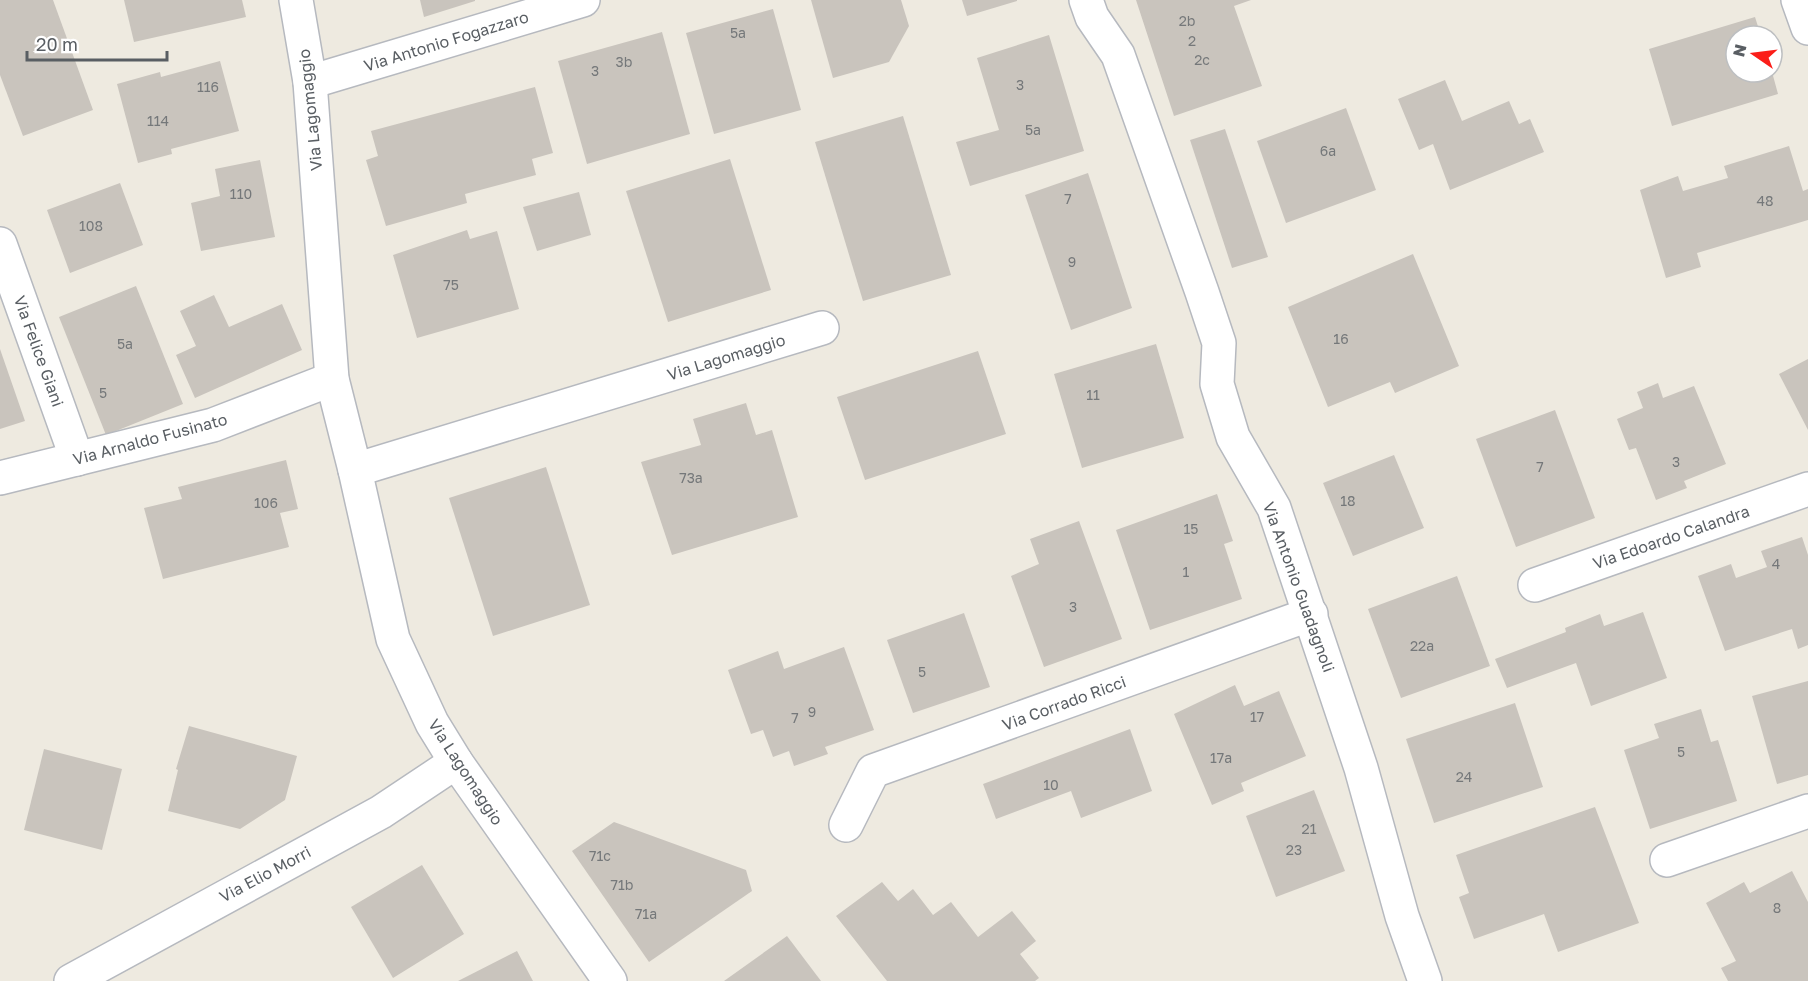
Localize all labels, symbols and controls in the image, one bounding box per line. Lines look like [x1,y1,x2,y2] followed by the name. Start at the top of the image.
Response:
[361,6,531,76] street label: Via Antonio Fogazzaro
[1179,12,1195,29] house number: 2b
[27,24,166,62] scale bar
[730,24,746,41] house number: 5a
[1724,24,1784,84] north arrow
[1188,32,1196,49] house number: 2
[36,33,78,55] text: 20 m
[1728,42,1751,59] text: N
[294,48,326,172] street label: Via Lagomaggio
[1194,51,1210,68] house number: 2c
[616,53,632,70] house number: 3b
[591,62,599,79] house number: 3
[1016,76,1024,93] house number: 3
[197,78,219,95] house number: 116
[147,112,169,129] house number: 114
[1025,121,1041,138] house number: 5a
[1320,142,1336,159] house number: 6a
[230,185,252,202] house number: 110
[1064,190,1072,207] house number: 7
[1756,192,1774,209] house number: 48
[79,217,103,234] house number: 108
[1068,253,1076,270] house number: 9
[443,276,459,293] house number: 75
[10,293,68,409] street label: Via Felice Giani
[664,330,788,384] street label: Via Lagomaggio
[1333,330,1349,347] house number: 16
[117,335,133,352] house number: 5a
[99,384,107,401] house number: 5
[1086,386,1100,403] house number: 11
[71,409,229,469] street label: Via Arnaldo Fusinato
[1672,453,1680,470] house number: 3
[1536,458,1544,475] house number: 7
[679,469,703,486] house number: 73a
[1340,492,1356,509] house number: 18
[254,494,278,511] house number: 106
[1259,499,1339,675] street label: Via Antonio Guadagnoli
[1590,501,1752,573] street label: Via Edoardo Calandra
[1184,520,1198,537] house number: 15
[1772,555,1780,572] house number: 4
[1183,563,1190,580] house number: 1
[1069,598,1077,615] house number: 3
[1410,637,1434,654] house number: 22a
[918,663,926,680] house number: 5
[999,671,1129,735] street label: Via Corrado Ricci
[808,703,816,720] house number: 9
[1250,708,1264,725] house number: 17
[791,709,799,726] house number: 7
[424,715,508,829] street label: Via Lagomaggio
[1677,743,1685,760] house number: 5
[1210,749,1232,766] house number: 17a
[1456,768,1472,785] house number: 24
[1043,776,1059,793] house number: 10
[1302,820,1317,837] house number: 21
[216,841,314,907] street label: Via Elio Morri
[1286,841,1302,858] house number: 23
[589,847,611,864] house number: 71c
[611,876,633,893] house number: 71b
[1773,899,1781,916] house number: 8
[635,905,657,922] house number: 71a

